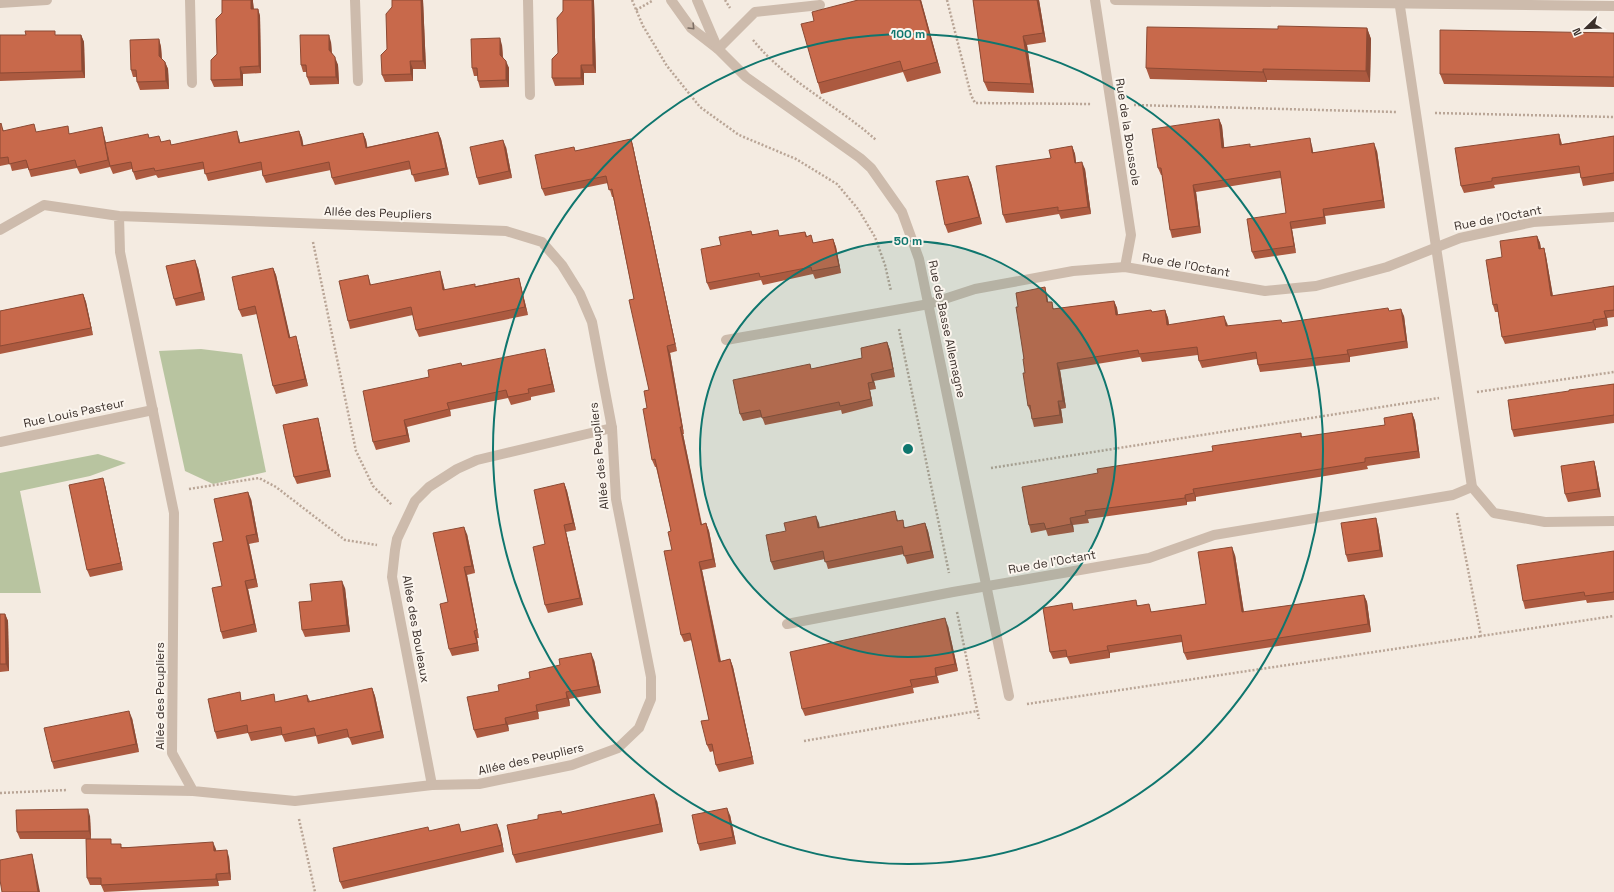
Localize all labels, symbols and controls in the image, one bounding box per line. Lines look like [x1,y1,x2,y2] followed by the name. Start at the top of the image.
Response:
[1566,8,1606,48] north arrow
[687,22,695,30] one-way arrow
[891,26,925,42] text: 100 m
[1569,26,1585,38] text: N
[1112,77,1144,187] street label: Rue de la Boussole
[1453,202,1543,234] street label: Rue de l'Octant
[324,203,432,223] street label: Allée des Peupliers
[894,233,922,249] text: 50 m
[1141,249,1231,281] street label: Rue de l'Octant
[925,259,969,399] street label: Rue de Basse Allemagne
[22,394,127,432] street label: Rue Louis Pasteur
[585,402,613,510] street label: Allée des Peupliers
[901,442,915,456] centre of rings
[1007,546,1097,578] street label: Rue de l'Octant
[399,574,433,684] street label: Allée des Bouleaux
[152,642,168,750] street label: Allée des Peupliers
[477,739,585,779] street label: Allée des Peupliers

